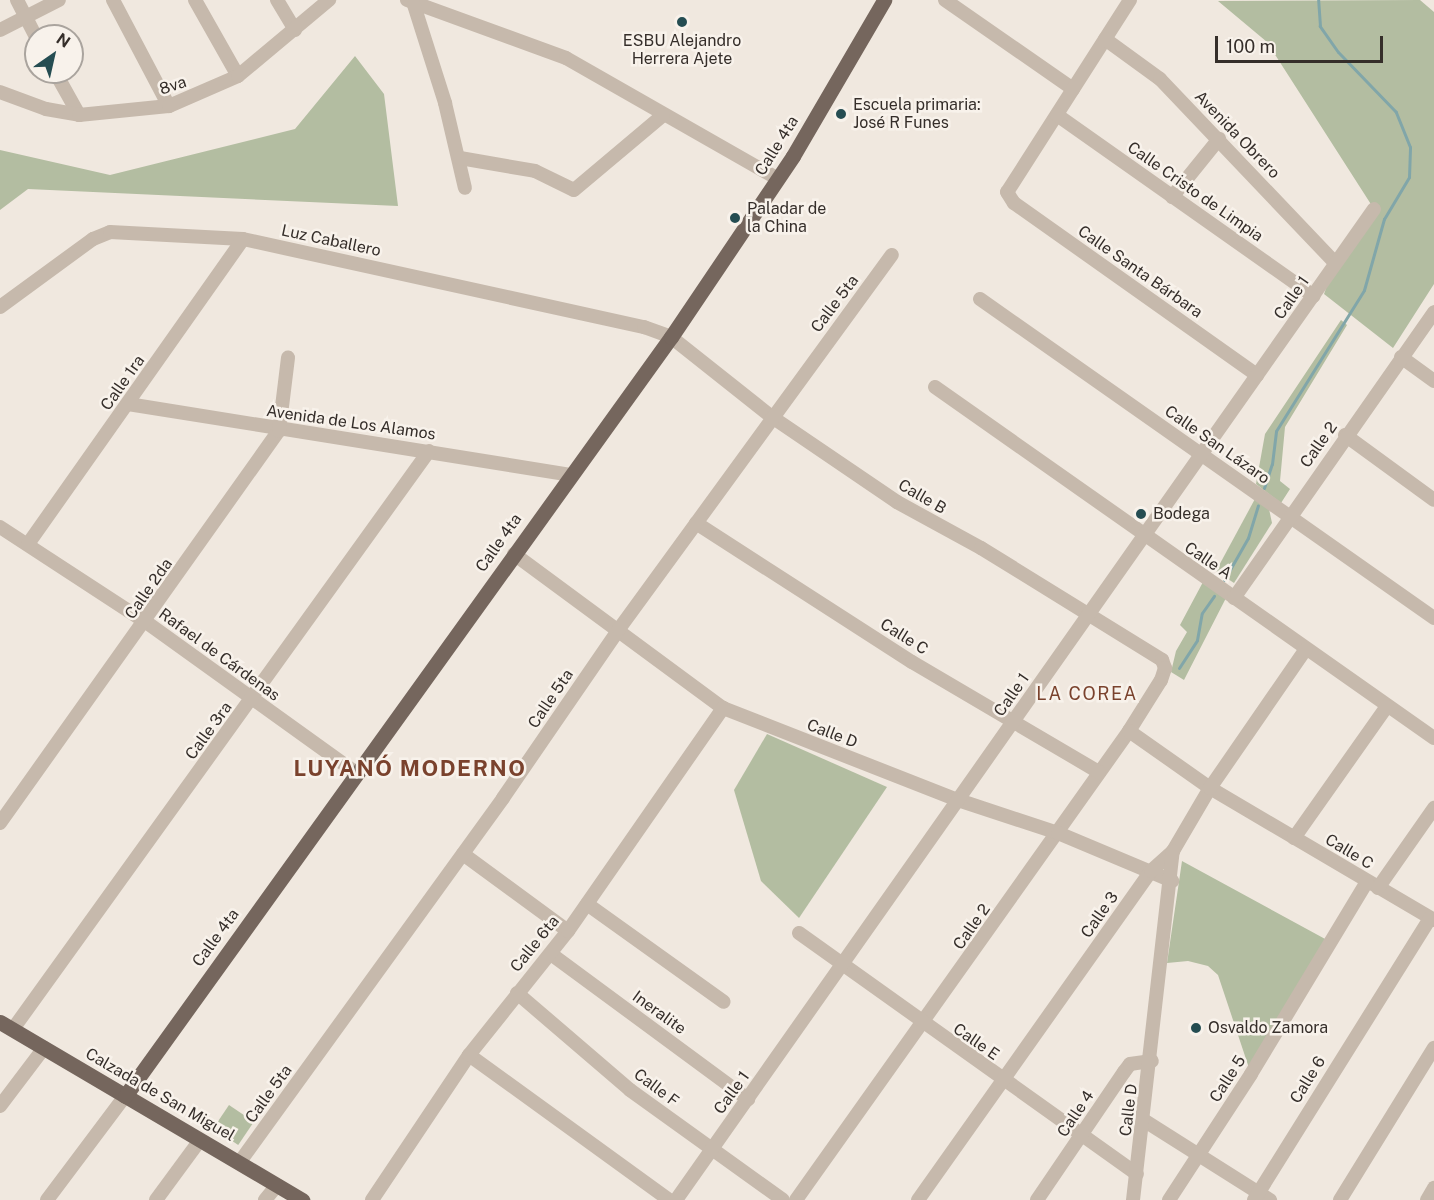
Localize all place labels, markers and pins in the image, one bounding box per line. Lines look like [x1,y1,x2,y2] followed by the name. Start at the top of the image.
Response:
[675,15,689,29] marker: ESBU Alejandro Herrera Ajete
[623,31,741,69] place label: ESBU Alejandro Herrera Ajete
[853,95,981,133] place label: Escuela primaria: José R Funes
[834,107,848,121] marker: Escuela primaria: José R Funes
[747,199,827,237] place label: Paladar de la China
[728,211,742,225] marker: Paladar de la China
[1153,504,1210,524] place label: Bodega
[1134,507,1148,521] marker: Bodega
[1208,1018,1328,1038] place label: Osvaldo Zamora
[1189,1021,1203,1035] marker: Osvaldo Zamora

